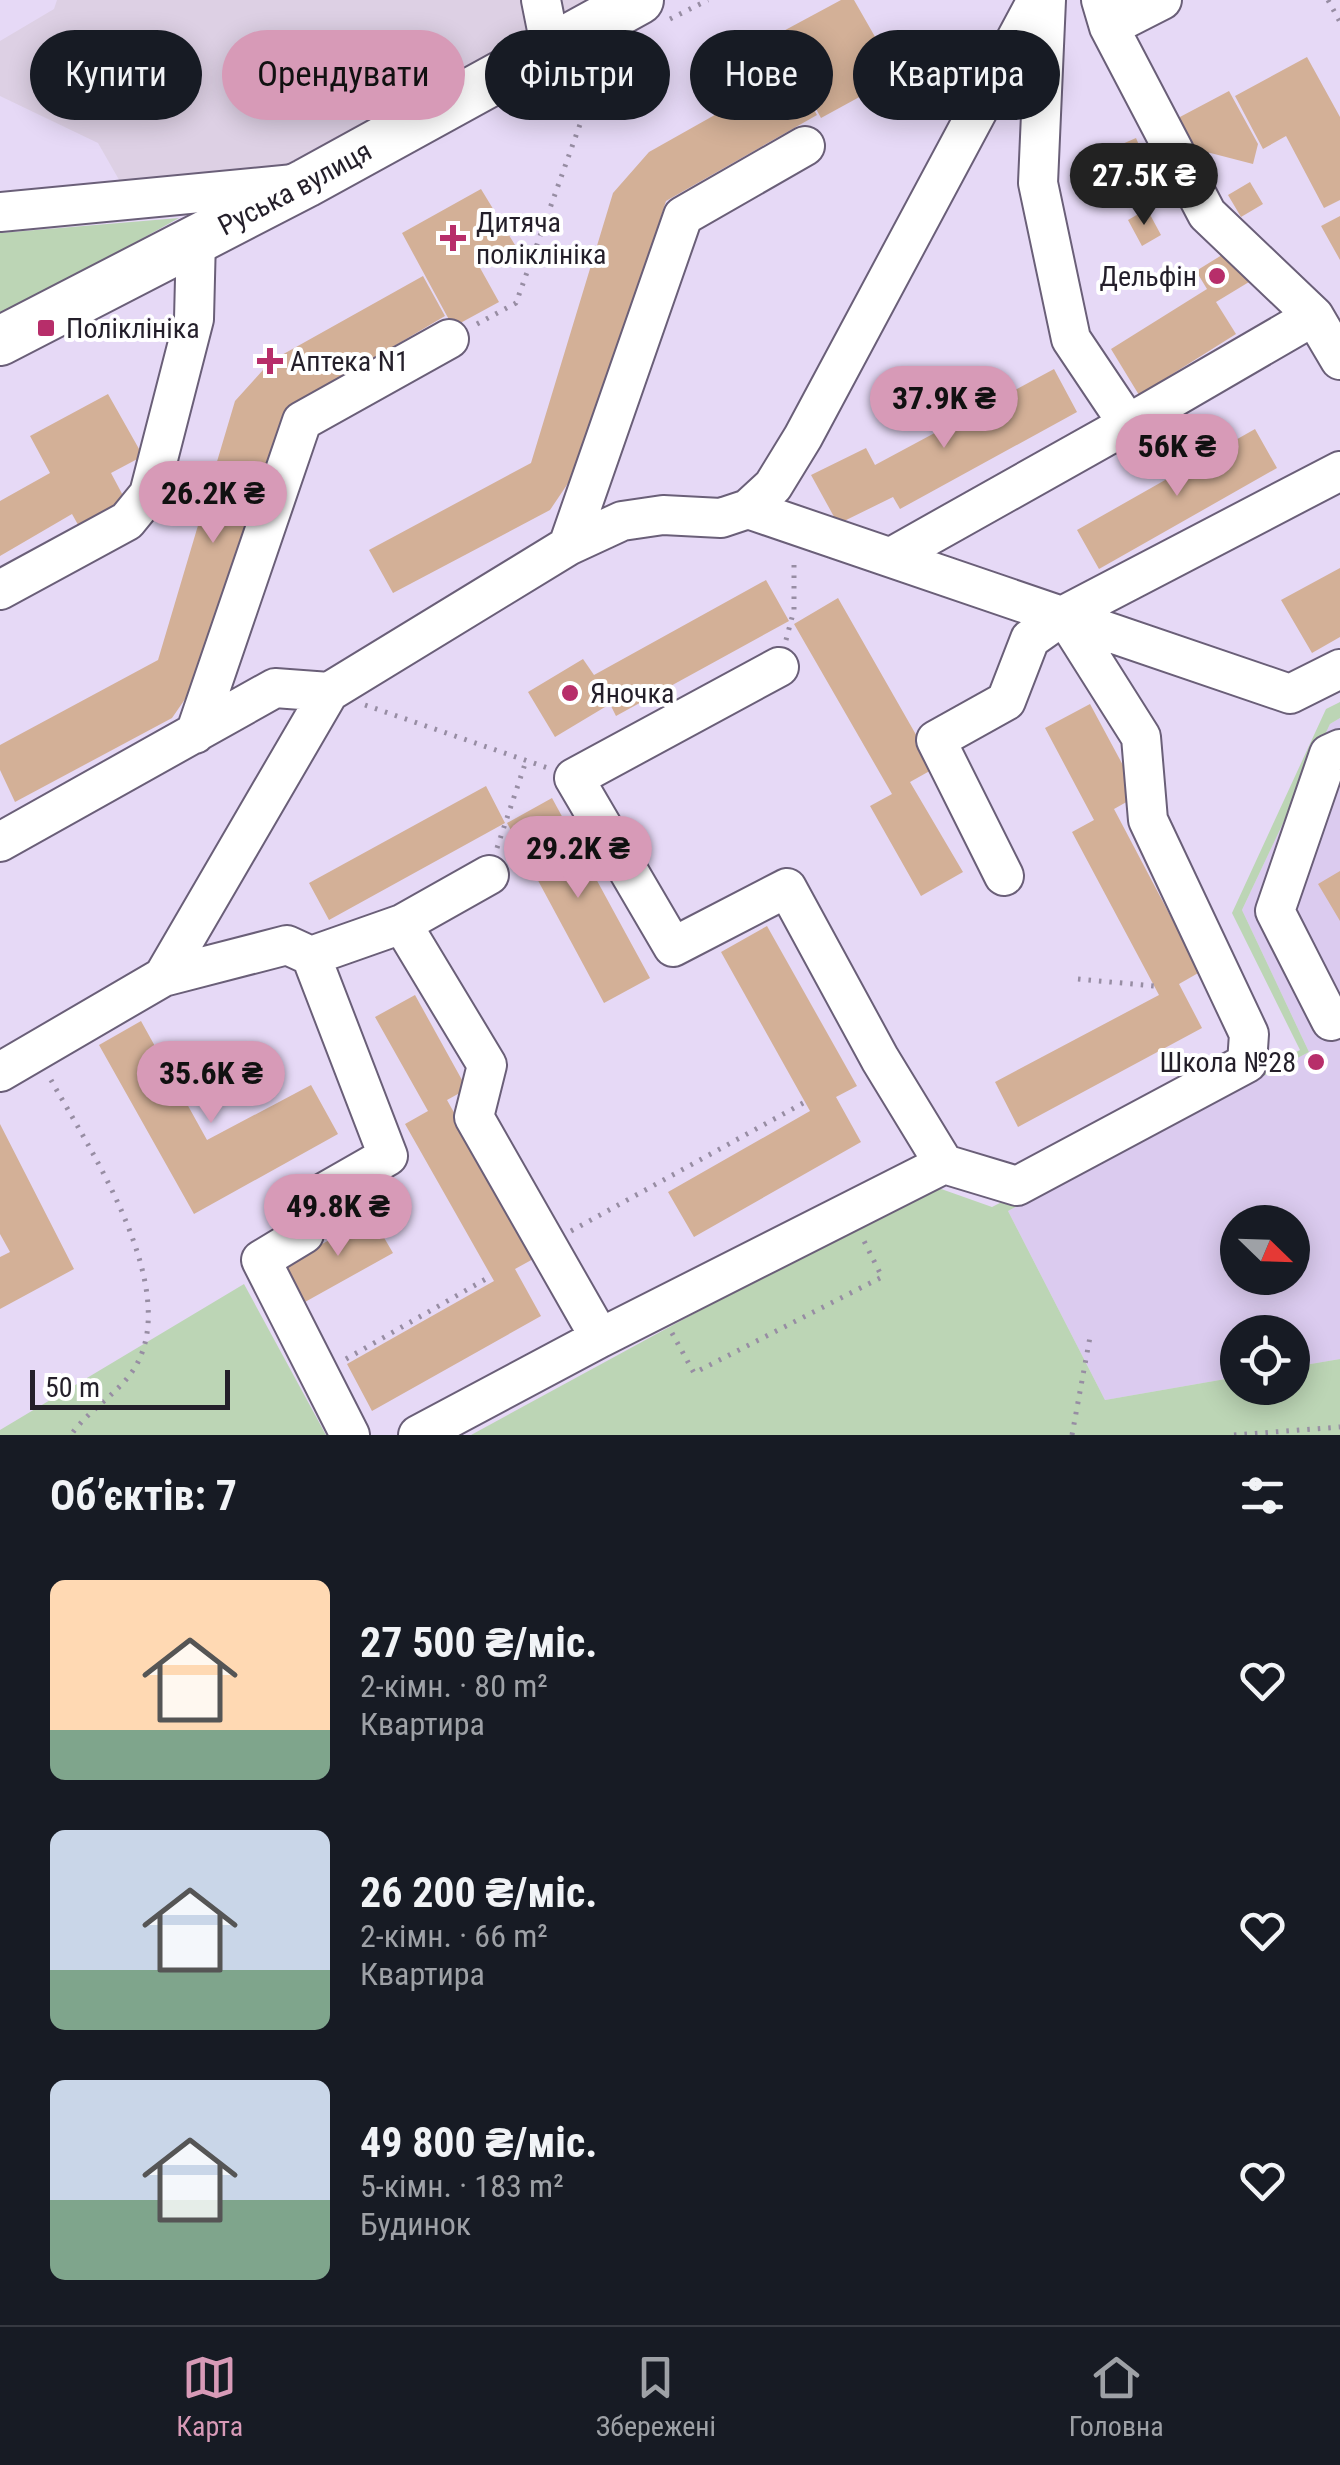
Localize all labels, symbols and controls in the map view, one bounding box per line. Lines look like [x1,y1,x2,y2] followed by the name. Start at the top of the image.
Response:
[30,30,202,120] chip: Купити
[222,30,465,120] chip: Орендувати
[485,30,670,120] chip: Фільтри
[690,30,833,120] chip: Нове
[853,30,1060,120] chip: Квартира
[212,134,377,242] street label: Руська вулиця
[1052,143,1236,228] pin: 27.5K ₴
[1092,156,1196,194] text: 27.5K ₴
[476,206,607,271] place label: Дитяча поліклініка
[440,225,466,251] marker: Дитяча поліклініка
[1099,260,1197,293] place label: Дельфін
[1206,265,1228,287] marker: Дельфін
[66,312,200,345] place label: Поліклініка
[35,317,57,339] marker: Поліклініка
[290,345,409,378] place label: Аптека N1
[259,350,281,372] marker: Аптека N1
[852,366,1036,451] pin: 37.9K ₴
[892,379,996,417] text: 37.9K ₴
[1107,414,1247,499] pin: 56K ₴
[1138,427,1216,465] text: 56K ₴
[121,461,305,546] pin: 26.2K ₴
[161,474,265,512] text: 26.2K ₴
[590,677,674,710] place label: Яночка
[559,682,581,704] marker: Яночка
[486,816,670,901] pin: 29.2K ₴
[526,829,630,867] text: 29.2K ₴
[119,1041,303,1126] pin: 35.6K ₴
[1160,1046,1296,1079] place label: Школа №28
[1305,1051,1327,1073] marker: Школа №28
[159,1054,263,1092] text: 35.6K ₴
[246,1174,430,1259] pin: 49.8K ₴
[286,1187,390,1225] text: 49.8K ₴
[1220,1205,1310,1295] north arrow
[1220,1205,1310,1405] map controls
[1220,1315,1310,1405] button: locate
[30,1365,230,1410] scale bar
[45,1371,100,1404] text: 50 m
[1235,1468,1290,1523] icon: filters
[50,1471,237,1520] text: Об’єктів: 7
[360,1618,597,1667] text: 27 500 ₴/міс.
[130,1620,250,1740] icon: home
[1235,1653,1290,1708] icon: heart
[360,1667,548,1705] text: 2-кімн. · 80 m²
[360,1705,485,1743] text: Квартира
[360,1868,597,1917] text: 26 200 ₴/міс.
[130,1870,250,1990] icon: home
[1235,1903,1290,1958] icon: heart
[360,1917,548,1955] text: 2-кімн. · 66 m²
[360,1955,485,1993] text: Квартира
[360,2118,597,2167] text: 49 800 ₴/міс.
[130,2120,250,2240] icon: home
[1235,2153,1290,2208] icon: heart
[360,2167,564,2205] text: 5-кімн. · 183 m²
[360,2205,471,2243] text: Будинок
[176,2350,243,2443] tab: Карта
[596,2350,716,2443] tab: Збережені
[1069,2350,1164,2443] tab: Головна

